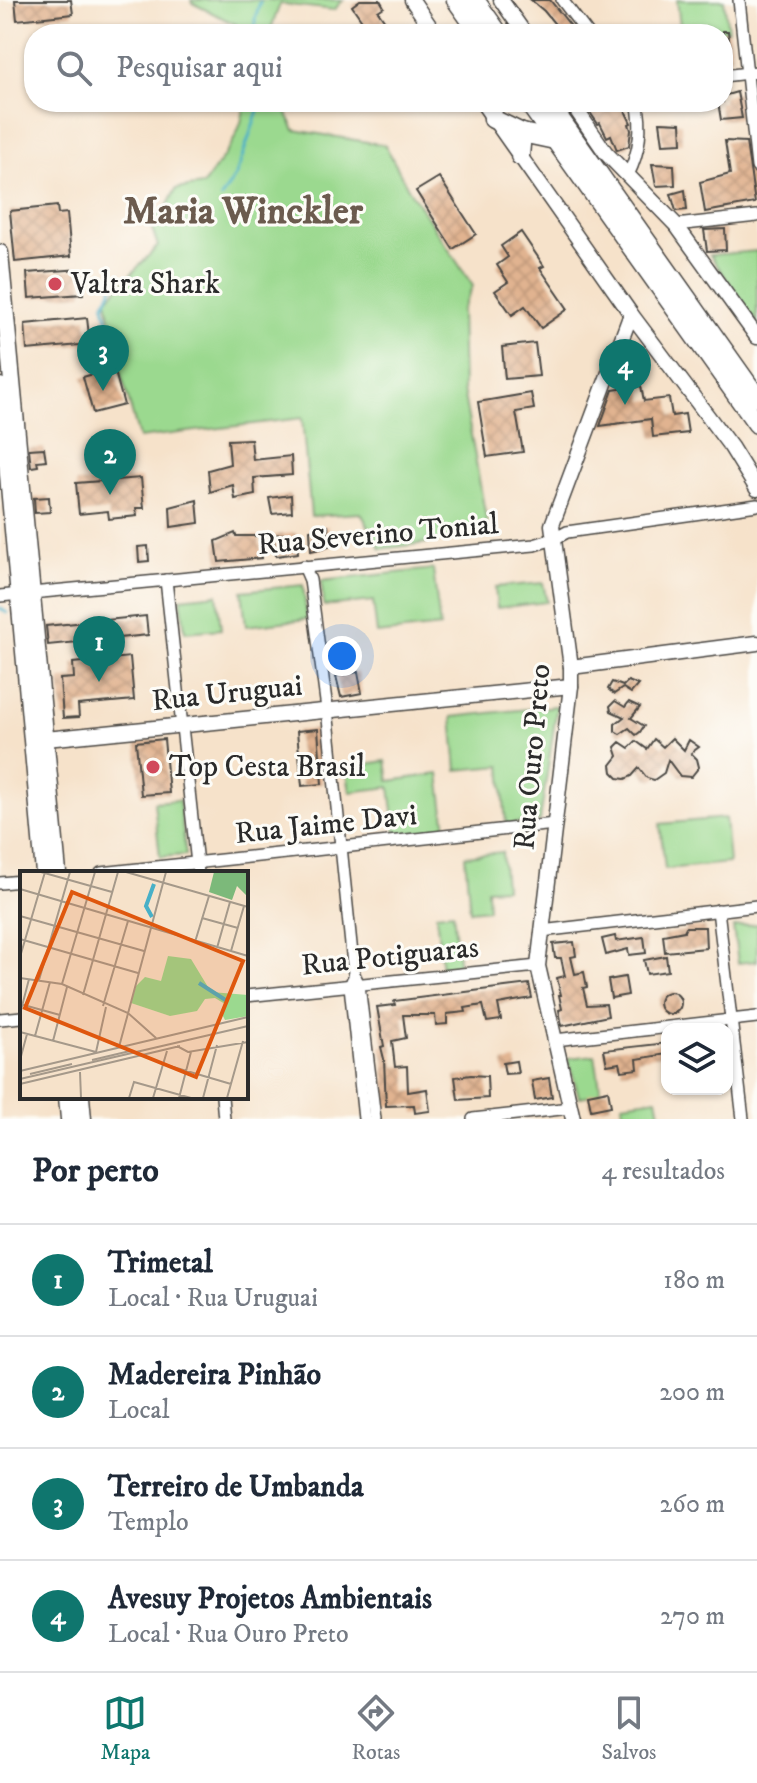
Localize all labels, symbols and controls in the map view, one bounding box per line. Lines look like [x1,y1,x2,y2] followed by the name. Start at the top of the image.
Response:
[24,24,733,112] search box
[52,46,96,90] icon: search
[116,50,283,87] text: Pesquisar aqui
[123,188,364,236] district label: Maria Winckler
[70,266,220,303] place label: Valtra Shark
[46,275,64,293] marker: Valtra Shark
[77,325,129,391] pin: 3
[599,339,651,405] pin: 4
[84,429,136,495] pin: 2
[256,506,500,564] street label: Rua Severino Tonial
[73,616,125,682] pin: 1
[322,636,362,676] your location
[506,662,560,852] street label: Rua Ouro Preto
[150,668,304,720] street label: Rua Uruguai
[169,749,365,786] place label: Top Cesta Brasil
[144,758,162,776] marker: Top Cesta Brasil
[233,797,419,853] street label: Rua Jaime Davi
[20,871,248,1099] inset map
[299,929,481,985] street label: Rua Potiguaras
[661,1023,733,1095] map controls
[661,1023,733,1095] button: layers
[32,1150,159,1192] text: Por perto
[601,1155,725,1188] text: 4 resultados
[108,1245,213,1282] text: Trimetal
[53,1264,63,1297] text: 1
[663,1264,725,1297] text: 180 m
[108,1282,318,1315] text: Local · Rua Uruguai
[108,1357,321,1394] text: Madereira Pinhão
[52,1376,64,1409] text: 2
[659,1376,725,1409] text: 200 m
[108,1394,169,1427] text: Local
[108,1469,364,1506] text: Terreiro de Umbanda
[53,1488,63,1521] text: 3
[660,1488,725,1521] text: 260 m
[108,1506,189,1539] text: Templo
[108,1581,432,1618] text: Avesuy Projetos Ambientais
[51,1600,65,1633] text: 4
[660,1600,725,1633] text: 270 m
[108,1618,349,1651] text: Local · Rua Ouro Preto
[101,1691,150,1766] tab: Mapa
[351,1691,400,1766] tab: Rotas
[601,1691,656,1766] tab: Salvos

